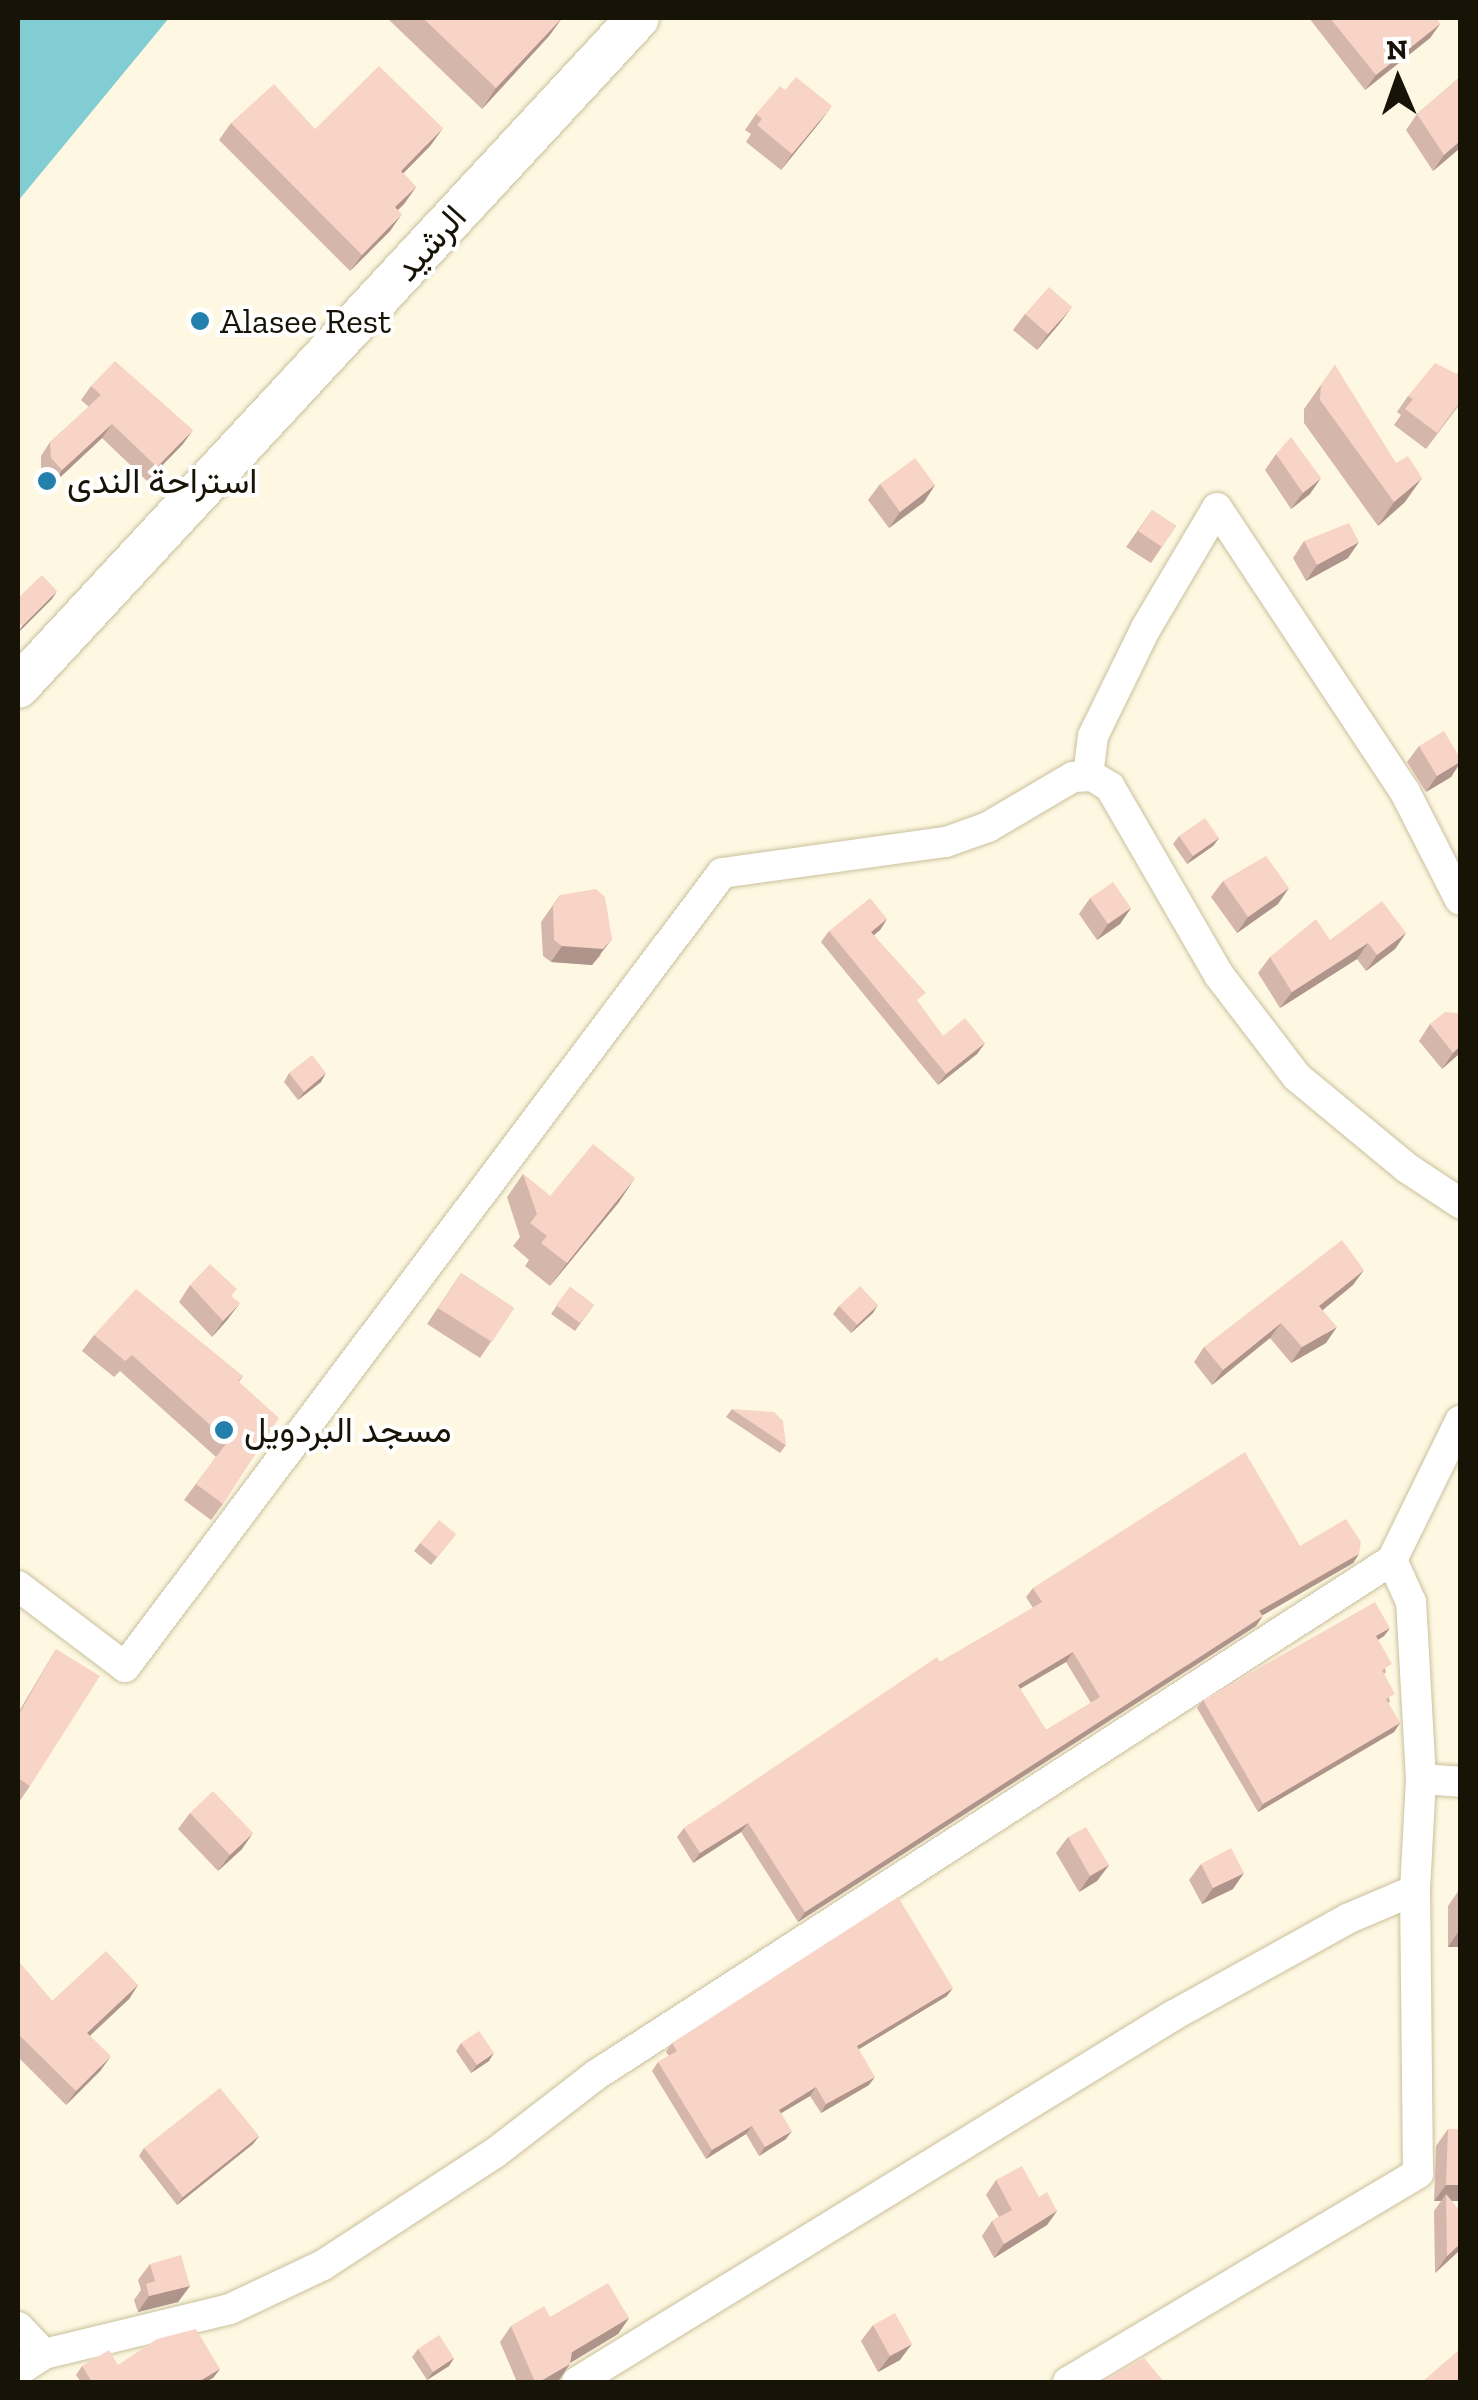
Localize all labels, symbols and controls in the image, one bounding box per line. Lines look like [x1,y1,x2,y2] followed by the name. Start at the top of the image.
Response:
[1348,30,1448,130] north arrow
[1386,33,1408,66] text: N
[385,196,475,290] street label: الرشيد
[220,300,391,342] place label: Alasee Rest
[189,310,211,332] marker: Alasee Rest
[67,460,257,502] place label: استراحة الندى
[36,470,58,492] marker: استراحة الندى
[244,1409,452,1451] place label: مسجد البردويل
[213,1419,235,1441] marker: مسجد البردويل

